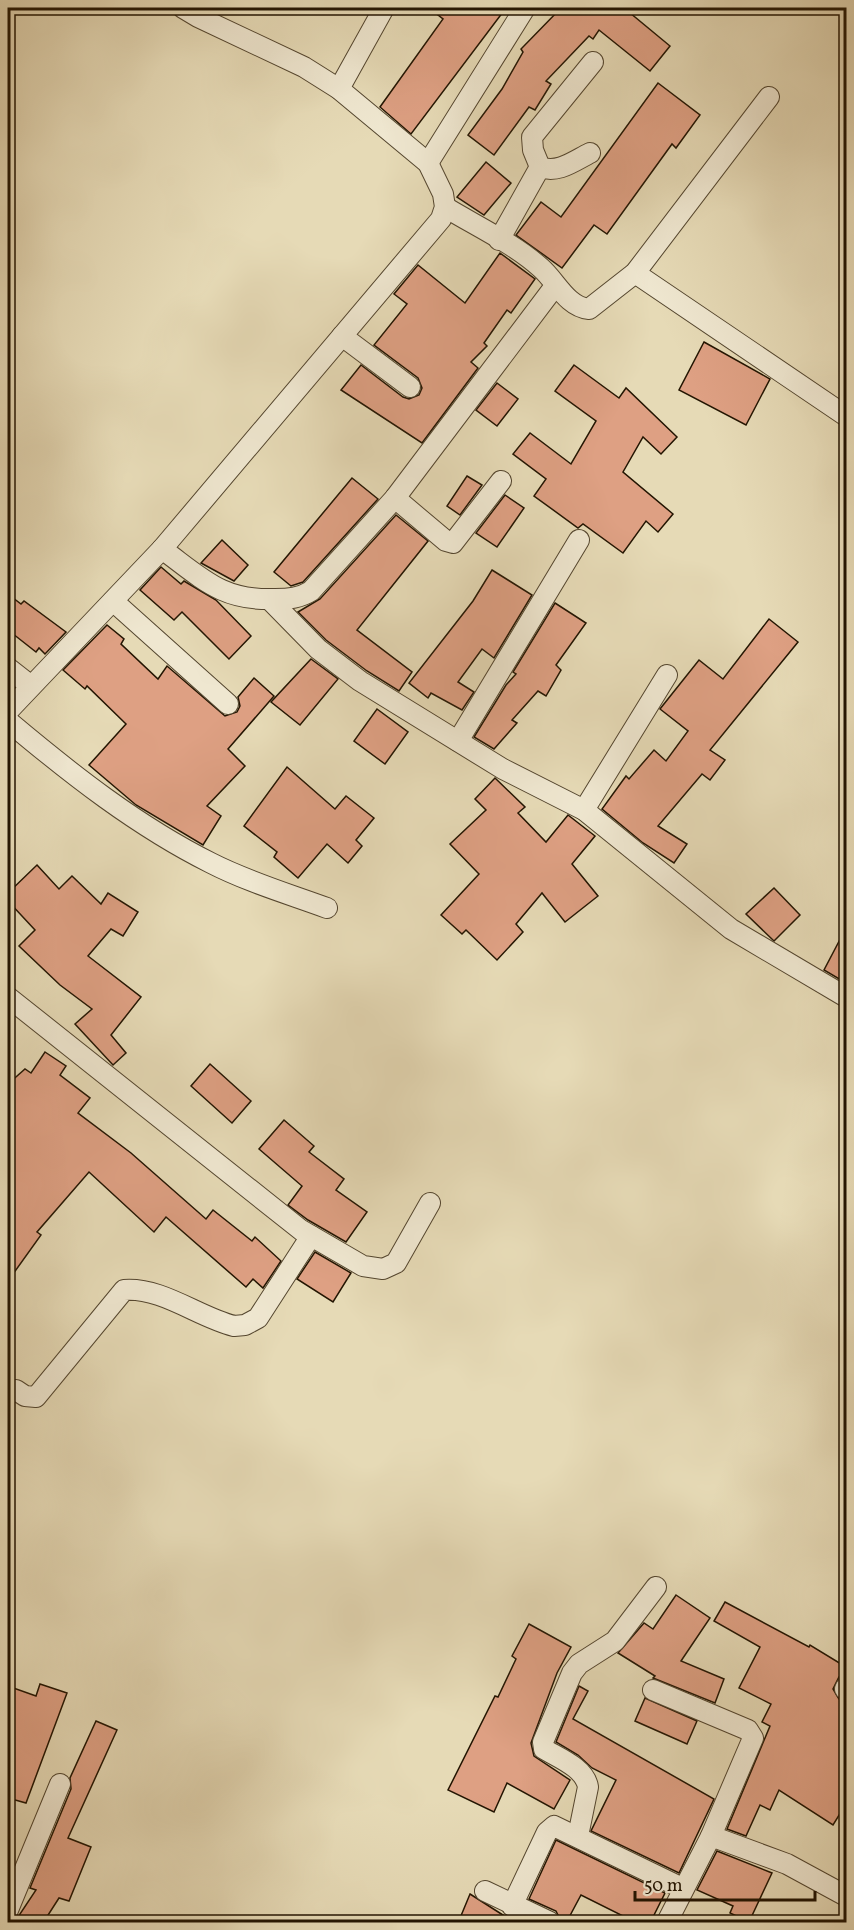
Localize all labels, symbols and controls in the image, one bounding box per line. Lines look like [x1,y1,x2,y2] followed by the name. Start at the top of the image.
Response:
[635,1864,815,1902] scale bar
[644,1874,683,1899] text: 50 m

